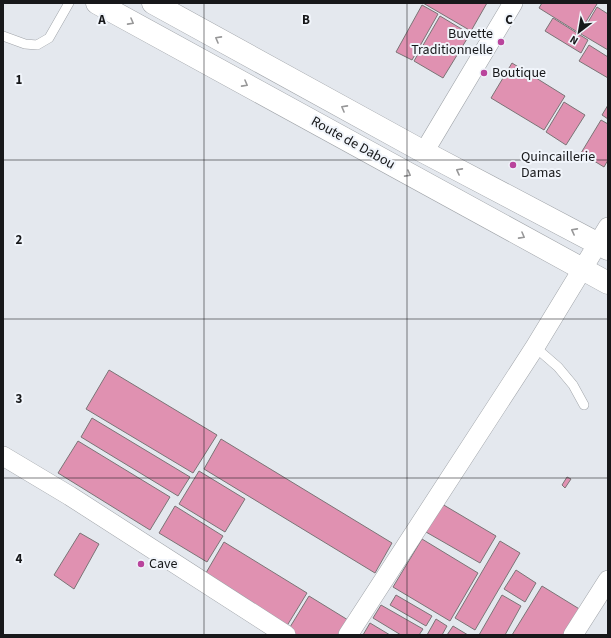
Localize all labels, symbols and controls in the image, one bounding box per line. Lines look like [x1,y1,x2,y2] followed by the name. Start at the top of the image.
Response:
[97,11,106,29] text: A
[302,11,310,29] text: B
[505,11,513,29] text: C
[559,12,599,52] north arrow
[127,17,135,24] one-way arrow
[411,24,493,60] place label: Buvette Traditionnelle
[567,32,581,48] text: N
[215,36,222,43] one-way arrow
[496,37,506,47] marker: Buvette Traditionnelle
[492,63,546,83] place label: Boutique
[479,68,489,78] marker: Boutique
[16,71,23,89] text: 1
[241,80,249,87] one-way arrow
[341,106,348,113] one-way arrow
[307,112,399,174] street label: Route de Dabou
[521,147,595,183] place label: Quincaillerie Damas
[508,160,518,170] marker: Quincaillerie Damas
[455,168,463,175] one-way arrow
[404,169,412,176] one-way arrow
[570,228,578,236] one-way arrow
[16,231,23,249] text: 2
[518,232,526,239] one-way arrow
[16,390,23,408] text: 3
[16,550,23,568] text: 4
[149,554,178,574] place label: Cave
[136,559,146,569] marker: Cave

